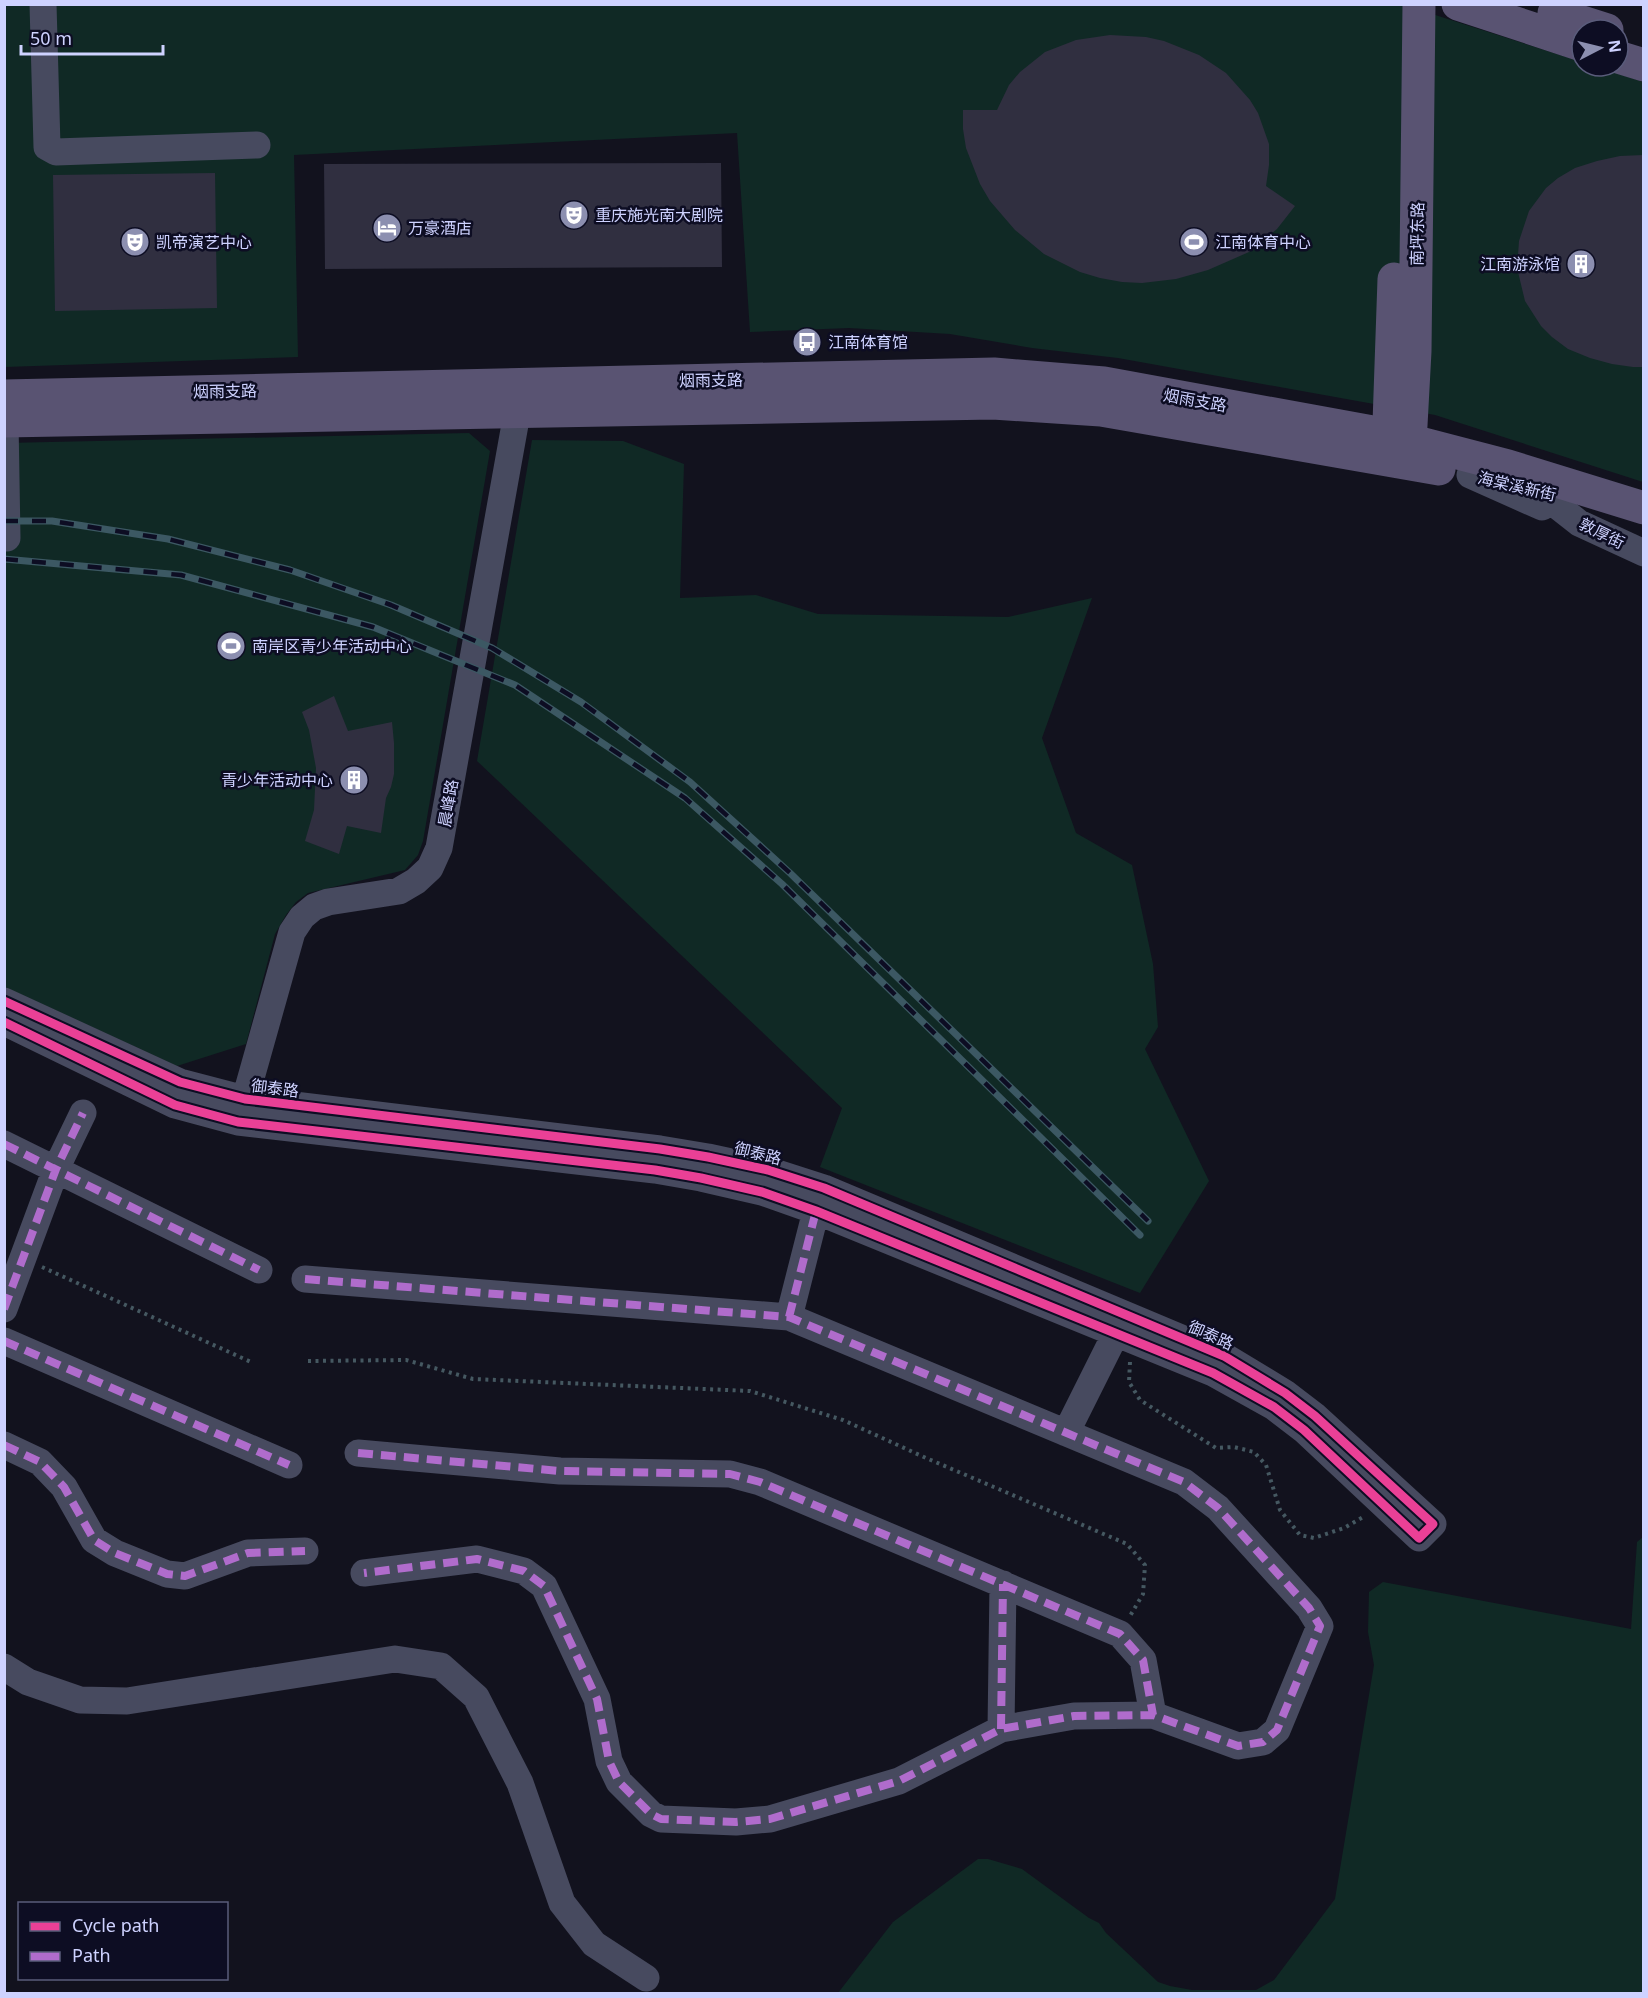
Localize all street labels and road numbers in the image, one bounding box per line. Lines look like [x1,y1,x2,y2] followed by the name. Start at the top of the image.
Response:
[1405,202,1429,266] street label: 南坪东路
[679,368,743,392] street label: 烟雨支路
[193,379,257,403] street label: 烟雨支路
[1162,384,1228,416] street label: 烟雨支路
[1476,466,1558,506] street label: 海棠溪新街
[1576,513,1628,553] street label: 敦厚街
[433,777,463,829] street label: 晨峰路
[250,1074,300,1102] street label: 御泰路
[732,1137,784,1169] street label: 御泰路
[1185,1315,1237,1355] street label: 御泰路

